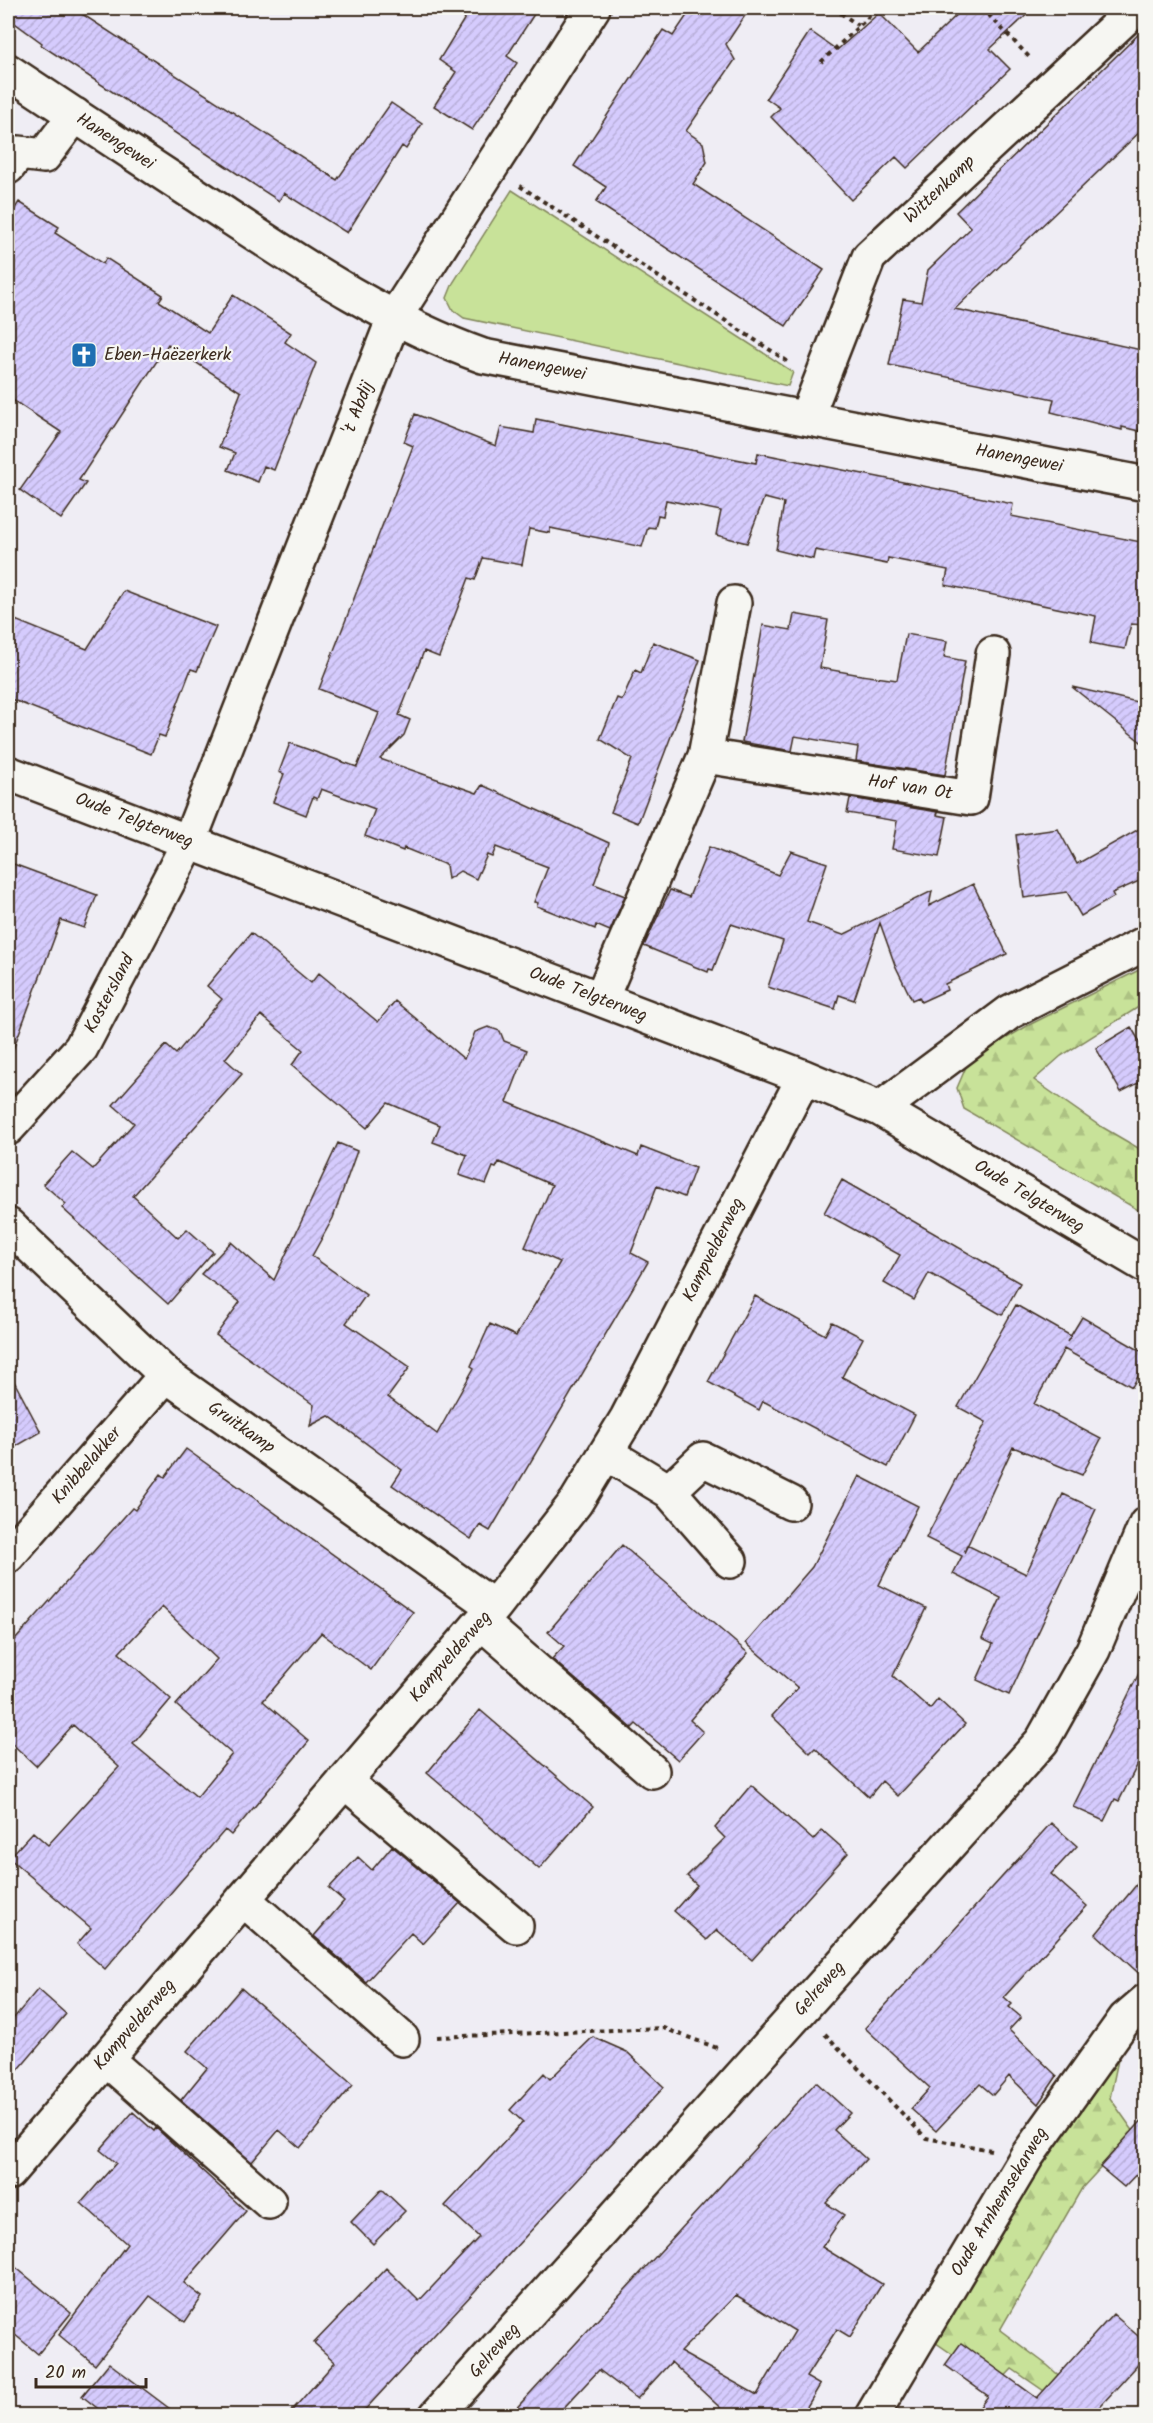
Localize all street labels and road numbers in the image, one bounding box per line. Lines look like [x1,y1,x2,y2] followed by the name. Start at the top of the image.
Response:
[70,106,161,179] street label: Hanengewei
[897,149,983,231] street label: Wittenkamp
[496,344,589,390] street label: Hanengewei
[336,376,383,439] street label: 't Abdij
[973,436,1066,482] street label: Hanengewei
[866,767,955,809] street label: Hof van Ot
[71,785,197,857] street label: Oude Telgterweg
[77,948,144,1039] street label: Kostersland
[525,959,651,1031] street label: Oude Telgterweg
[968,1153,1090,1241] street label: Oude Telgterweg
[675,1193,753,1307] street label: Kampvelderweg
[201,1394,281,1462] street label: Gruitkamp
[45,1420,130,1511] street label: Knibbelakker
[403,1604,499,1710] street label: Kampvelderweg
[787,1955,853,2023] street label: Gelreweg
[87,1972,183,2078] street label: Kampvelderweg
[944,2122,1056,2282] street label: Oude Arnhemsekarweg
[462,2317,528,2385] street label: Gelreweg

